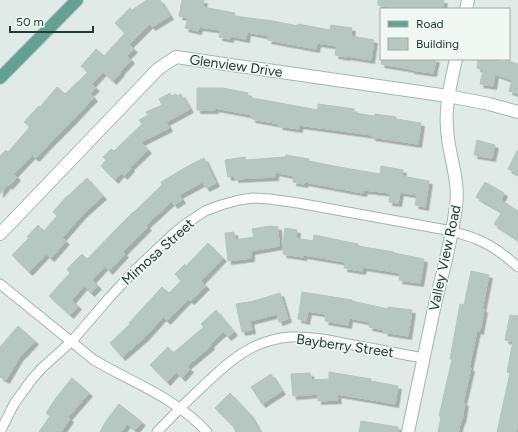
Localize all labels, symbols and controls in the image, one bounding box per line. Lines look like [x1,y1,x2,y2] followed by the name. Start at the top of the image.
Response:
[10,8,93,34] scale bar
[380,8,510,60] legend
[16,15,44,29] text: 50 m
[416,17,444,31] text: Road
[416,37,459,51] text: Building
[188,51,284,81] street label: Glenview Drive
[425,204,465,312] street label: Valley View Road
[118,215,198,289] street label: Mimosa Street
[295,331,395,361] street label: Bayberry Street

